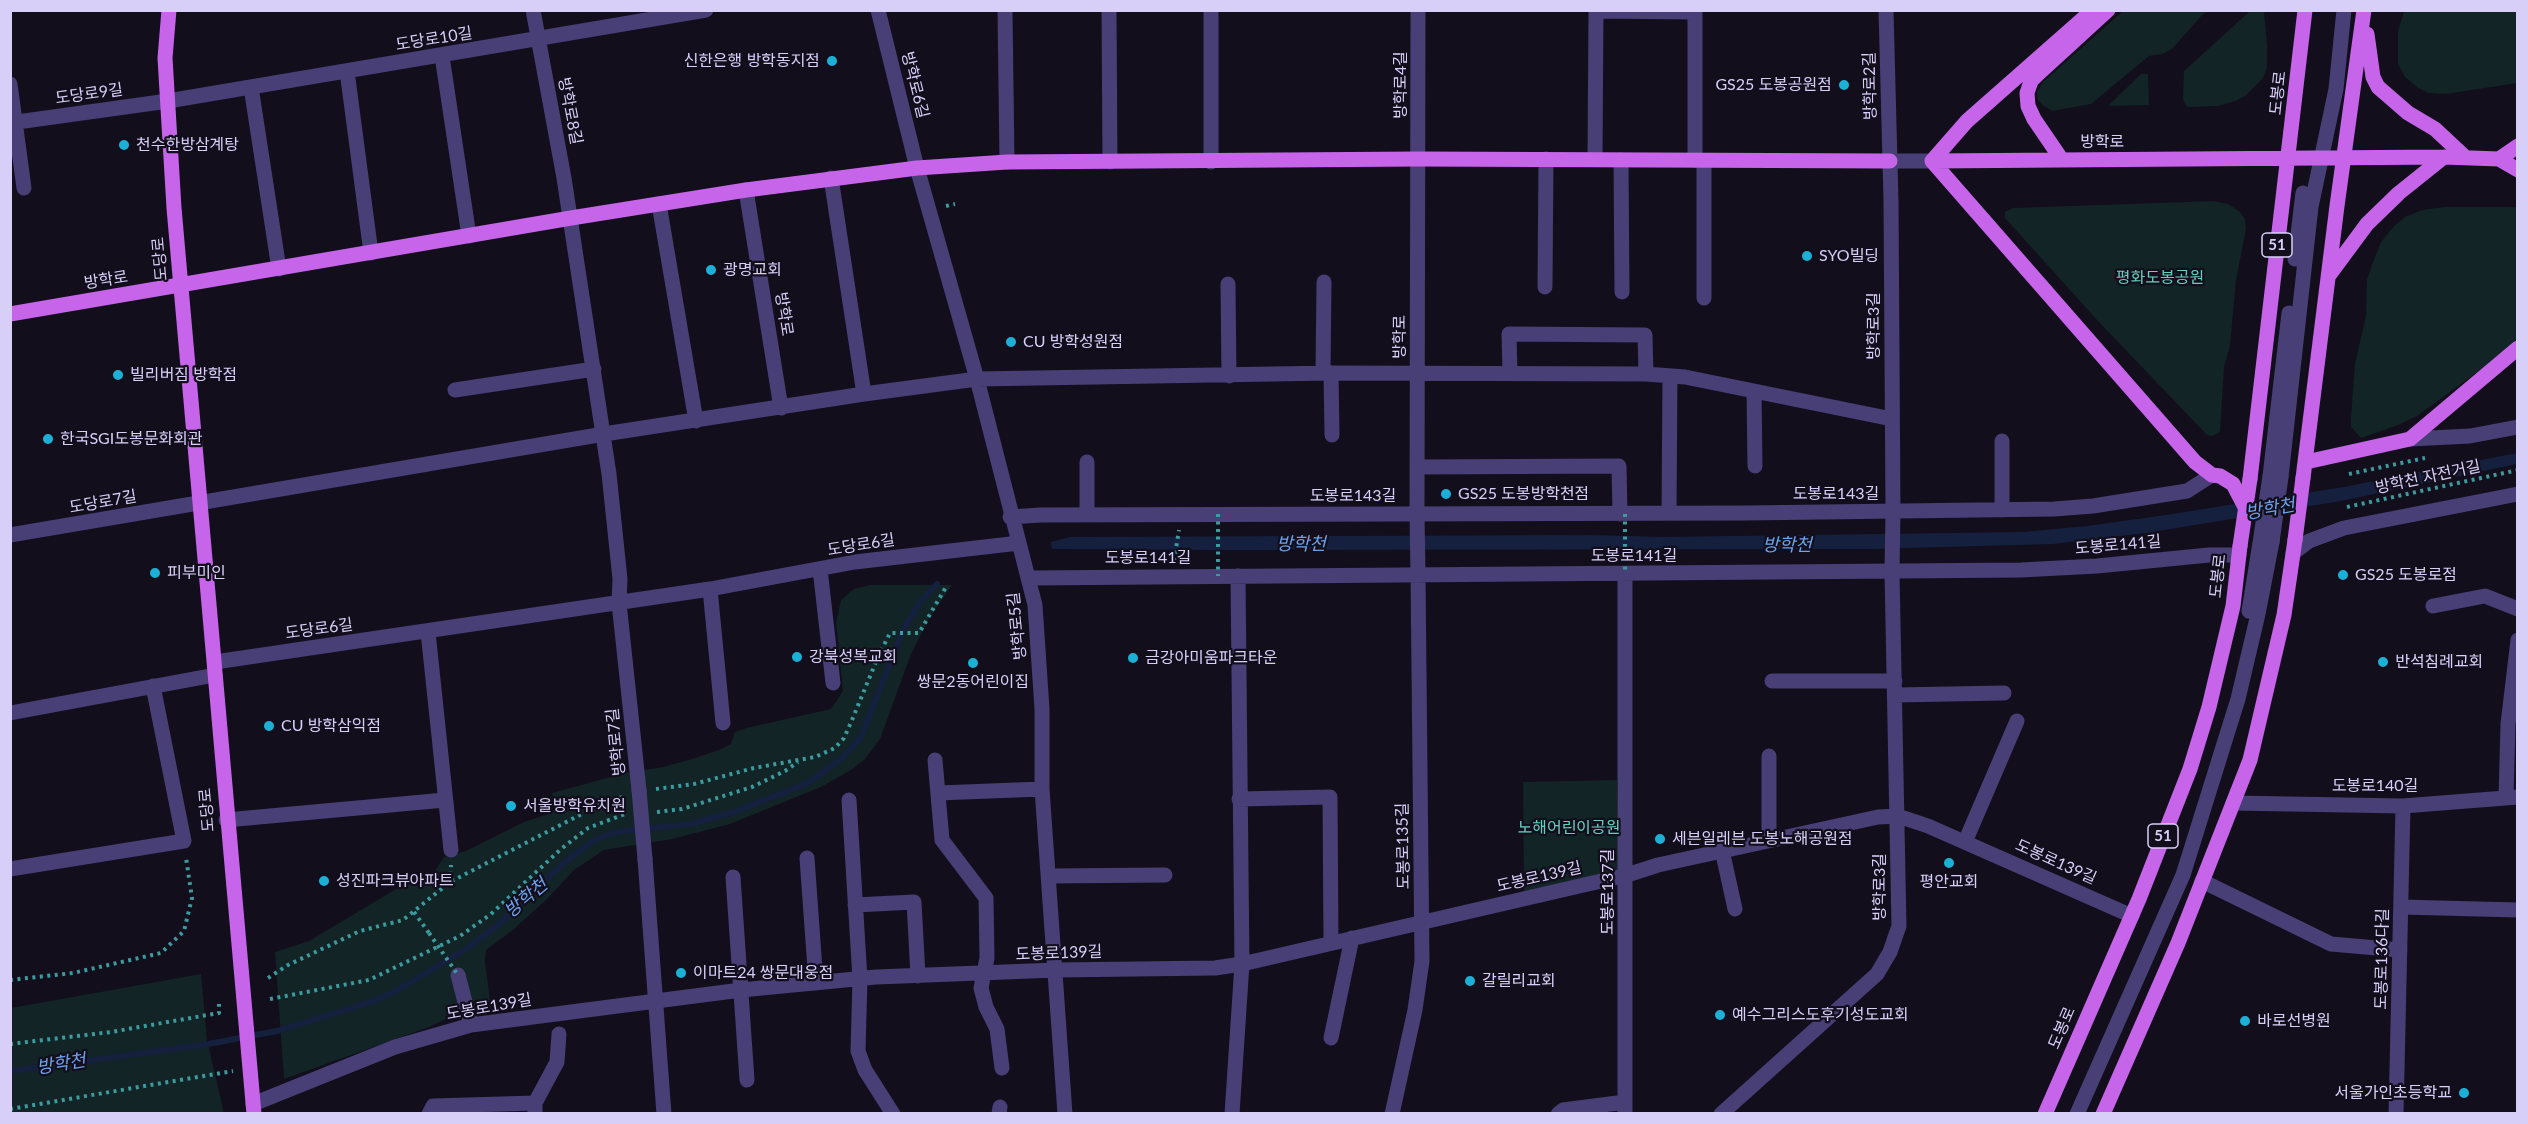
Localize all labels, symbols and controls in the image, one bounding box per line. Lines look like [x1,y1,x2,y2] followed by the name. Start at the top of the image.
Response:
[394,23,474,55] street label: 도당로10길
[897,50,933,120] street label: 방학로6길
[683,51,820,71] place label: 신한은행 방학동지점
[1391,51,1411,119] street label: 방학로4길
[1860,52,1880,120] street label: 방학로2길
[825,54,839,68] marker: 신한은행 방학동지점
[2266,70,2290,116] street label: 도봉로
[1715,75,1832,95] place label: GS25 도봉공원점
[554,76,586,146] street label: 방학로8길
[1837,78,1851,92] marker: GS25 도봉공원점
[54,80,124,108] street label: 도당로9길
[2080,132,2124,152] street label: 방학로
[136,135,239,155] place label: 천수한방삼계탕
[117,138,131,152] marker: 천수한방삼계탕
[2262,233,2292,257] road number: 51
[149,236,171,282] street label: 도당로
[1819,246,1879,266] place label: SYO빌딩
[1800,249,1814,263] marker: SYO빌딩
[723,260,782,280] place label: 광명교회
[704,263,718,277] marker: 광명교회
[83,267,129,293] street label: 방학로
[2116,268,2204,288] park label: 평화도봉공원
[771,291,797,337] street label: 방학로
[1864,292,1884,360] street label: 방학로3길
[1390,315,1410,359] street label: 방학로
[1023,332,1123,352] place label: CU 방학성원점
[1004,335,1018,349] marker: CU 방학성원점
[130,365,237,385] place label: 빌리버짐 방학점
[111,368,125,382] marker: 빌리버짐 방학점
[60,429,203,449] place label: 한국SGI도봉문화회관
[41,432,55,446] marker: 한국SGI도봉문화회관
[2374,456,2482,498] street label: 방학천 자전거길
[1458,484,1589,504] place label: GS25 도봉방학천점
[1793,484,1879,504] street label: 도봉로143길
[1310,486,1396,506] street label: 도봉로143길
[68,487,138,517] street label: 도당로7길
[1439,487,1453,501] marker: GS25 도봉방학천점
[2244,494,2296,524] water label: 방학천
[826,530,896,560] street label: 도당로6길
[2074,532,2162,558] street label: 도봉로141길
[1276,533,1326,555] water label: 방학천
[1762,534,1812,556] water label: 방학천
[1591,546,1677,566] street label: 도봉로141길
[1105,548,1191,568] street label: 도봉로141길
[2206,553,2230,599] street label: 도봉로
[167,563,226,583] place label: 피부미인
[2355,565,2457,585] place label: GS25 도봉로점
[148,566,162,580] marker: 피부미인
[2336,568,2350,582] marker: GS25 도봉로점
[1004,591,1030,661] street label: 방학로5길
[284,615,354,643] street label: 도당로6길
[809,647,897,667] place label: 강북성복교회
[1145,648,1277,668] place label: 금강아미움파크타운
[790,650,804,664] marker: 강북성복교회
[1126,651,1140,665] marker: 금강아미움파크타운
[2395,652,2483,672] place label: 반석침례교회
[2376,655,2390,669] marker: 반석침례교회
[966,656,980,670] marker: 쌍문2동어린이집
[917,672,1029,692] place label: 쌍문2동어린이집
[603,707,629,777] street label: 방학로7길
[281,716,381,736] place label: CU 방학삼익점
[262,719,276,733] marker: CU 방학삼익점
[2332,776,2418,796] street label: 도봉로140길
[196,787,218,833] street label: 도당로
[523,796,626,816] place label: 서울방학유치원
[504,799,518,813] marker: 서울방학유치원
[1393,802,1413,890] street label: 도봉로135길
[1517,818,1621,838] park label: 노해어린이공원
[2148,824,2178,848] road number: 51
[1672,829,1853,849] place label: 세븐일레븐 도봉노해공원점
[1653,832,1667,846] marker: 세븐일레븐 도봉노해공원점
[2012,836,2100,888] street label: 도봉로139길
[1598,849,1618,935] street label: 도봉로137길
[1870,853,1890,921] street label: 방학로3길
[1942,856,1956,870] marker: 평안교회
[1495,858,1583,896] street label: 도봉로139길
[336,871,454,891] place label: 성진파크뷰아파트
[1920,872,1978,892] place label: 평안교회
[317,874,331,888] marker: 성진파크뷰아파트
[500,874,552,922] water label: 방학천
[2372,908,2392,1010] street label: 도봉로136다길
[1015,942,1103,964] street label: 도봉로139길
[693,963,833,983] place label: 이마트24 쌍문대웅점
[674,966,688,980] marker: 이마트24 쌍문대웅점
[1482,971,1556,991] place label: 갈릴리교회
[1463,974,1477,988] marker: 갈릴리교회
[445,990,533,1024] street label: 도봉로139길
[2045,1004,2079,1052] street label: 도봉로
[1732,1005,1909,1025] place label: 예수그리스도후기성도교회
[1713,1008,1727,1022] marker: 예수그리스도후기성도교회
[2257,1011,2331,1031] place label: 바로선병원
[2238,1014,2252,1028] marker: 바로선병원
[35,1049,87,1079] water label: 방학천
[2334,1083,2452,1103] place label: 서울가인초등학교
[2457,1086,2471,1100] marker: 서울가인초등학교

